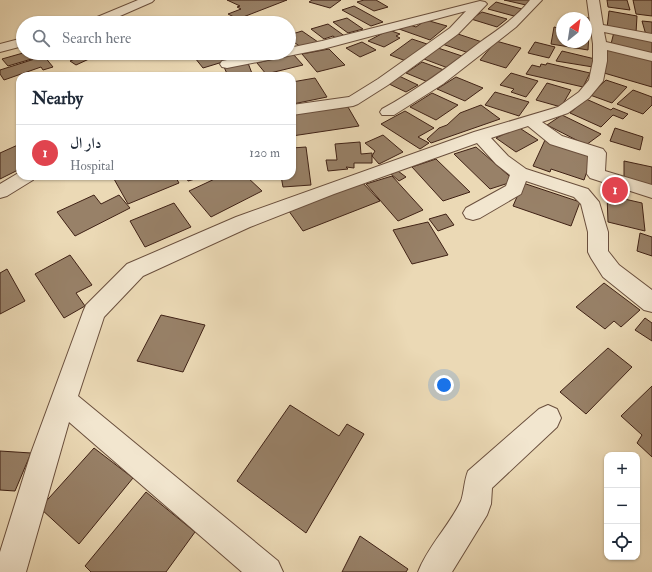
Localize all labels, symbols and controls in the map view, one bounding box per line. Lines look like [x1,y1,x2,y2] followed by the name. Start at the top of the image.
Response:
[556,12,592,48] north arrow
[16,16,296,60] search box
[30,27,52,49] icon: search
[62,29,131,48] text: Search here
[32,88,83,109] text: Nearby
[70,134,101,153] text: دار ال
[43,145,47,161] text: 1
[249,145,280,161] text: 120 m
[70,158,114,174] text: Hospital
[602,175,628,205] pin: 1
[434,375,454,395] your location
[604,452,640,560] map controls
[604,452,640,488] button: +
[604,488,640,524] button: −
[604,524,640,560] button: locate

